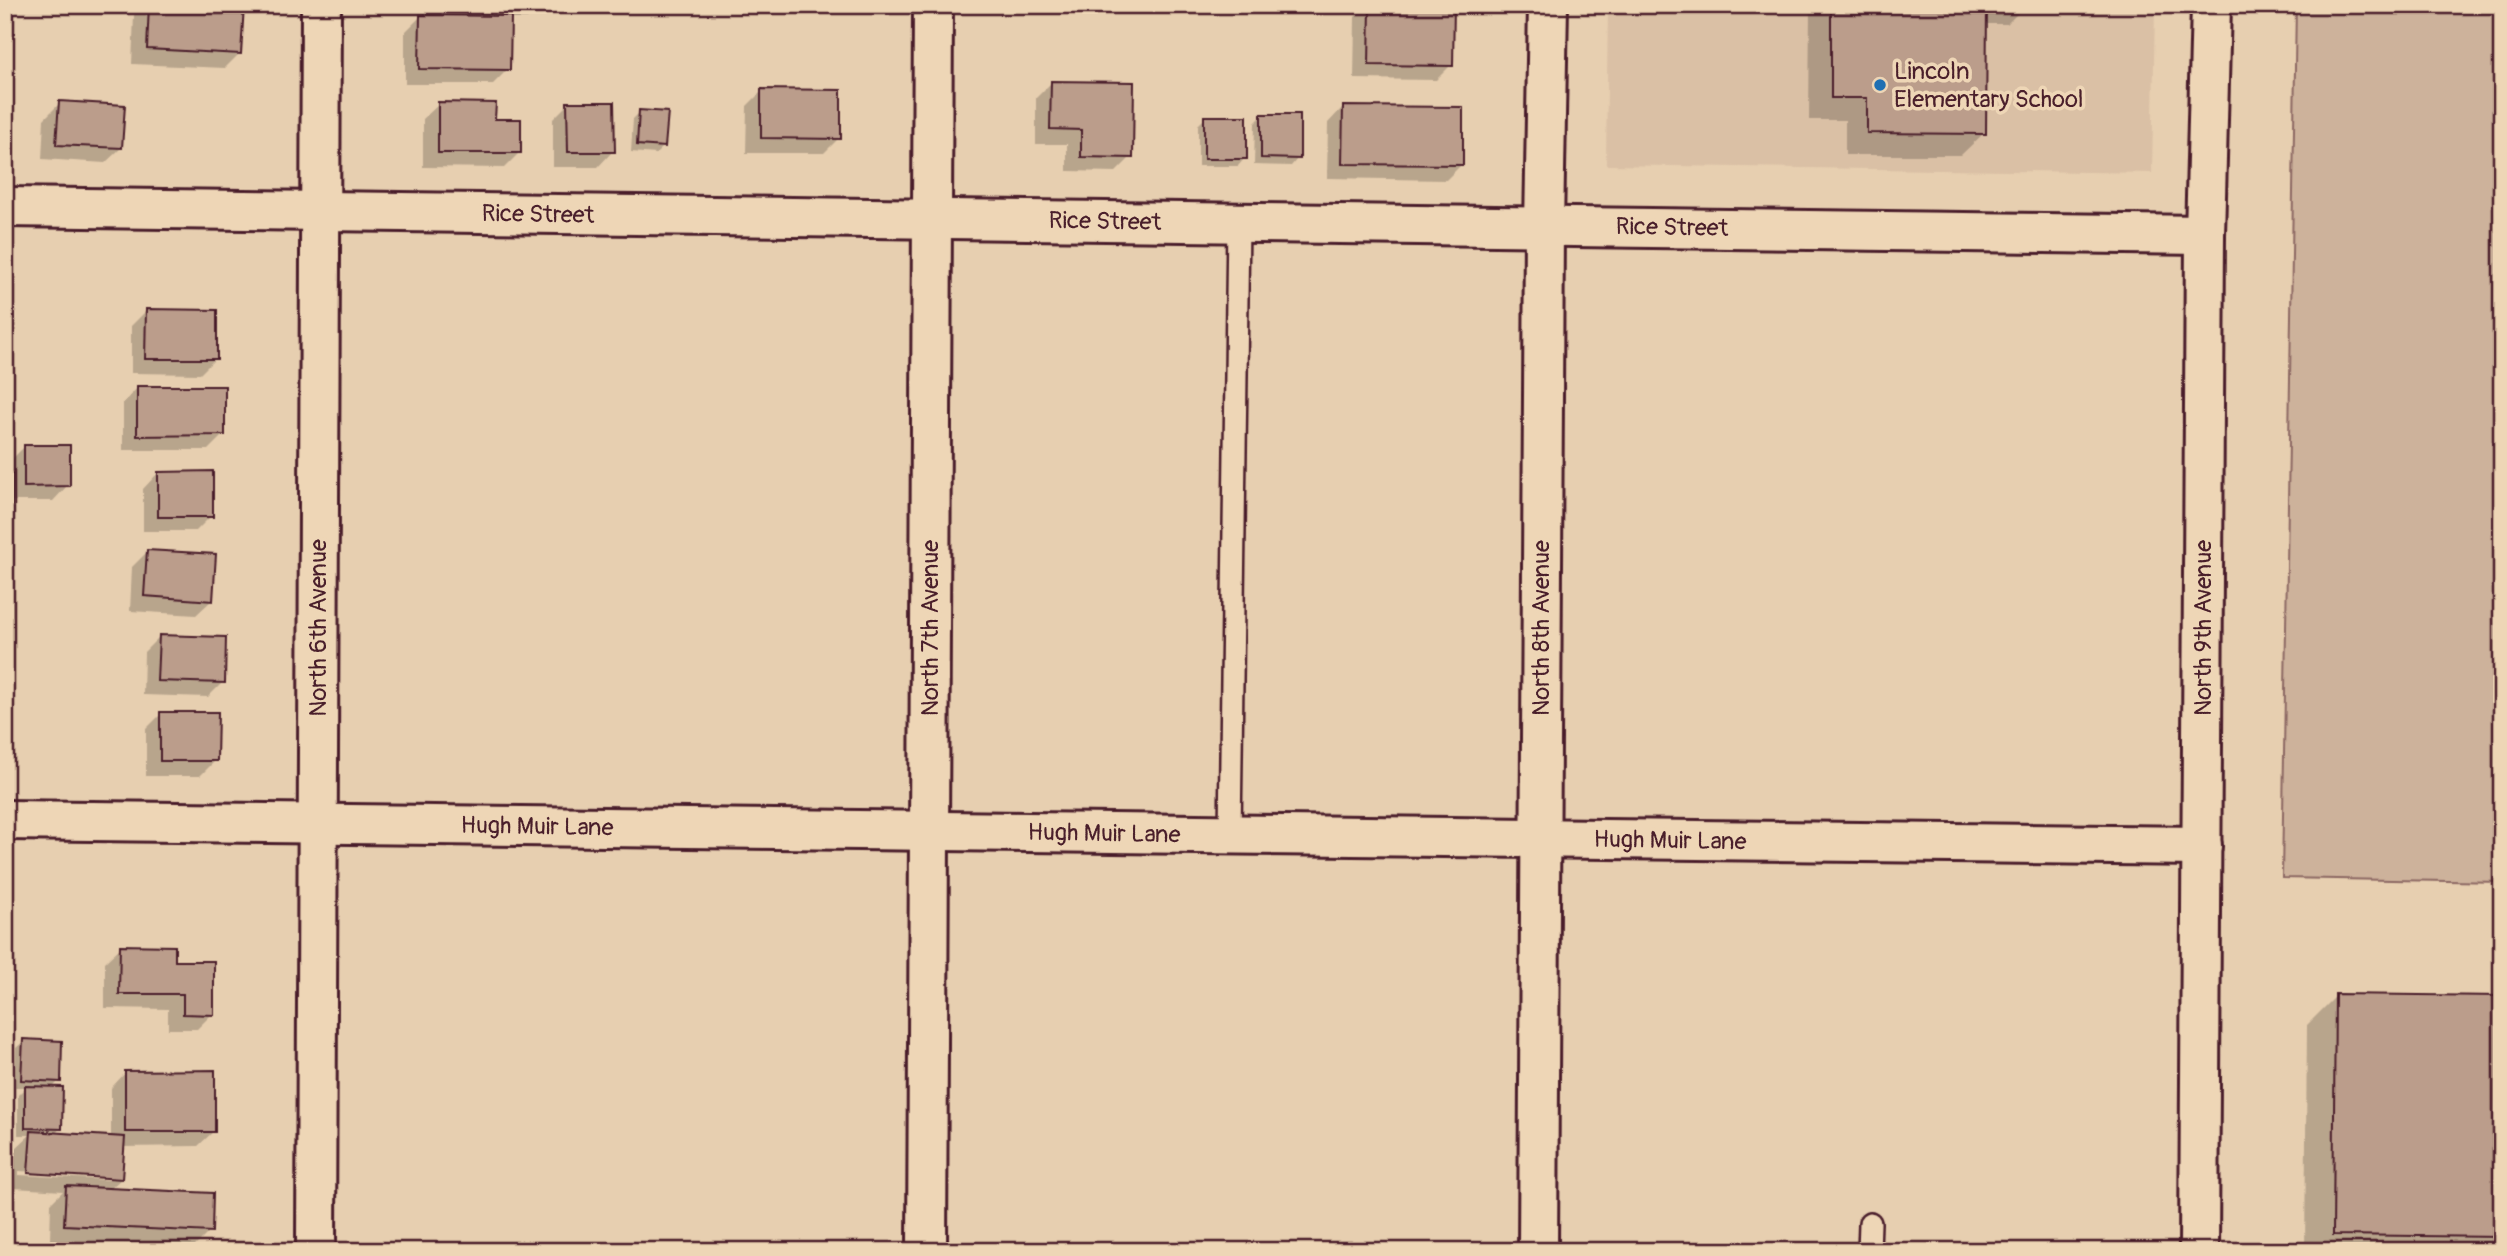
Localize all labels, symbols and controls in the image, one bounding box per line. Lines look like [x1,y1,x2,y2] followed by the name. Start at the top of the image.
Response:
[1894,57,2084,114] place label: Lincoln Elementary School
[1872,77,1888,93] marker: Lincoln Elementary School
[481,199,595,230] street label: Rice Street
[1048,206,1162,237] street label: Rice Street
[1615,212,1729,243] street label: Rice Street
[304,539,333,717] street label: North 6th Avenue
[916,540,945,716] street label: North 7th Avenue
[1527,540,1556,716] street label: North 8th Avenue
[2189,540,2218,716] street label: North 9th Avenue
[460,811,614,842] street label: Hugh Muir Lane
[1027,818,1181,849] street label: Hugh Muir Lane
[1593,825,1747,856] street label: Hugh Muir Lane

